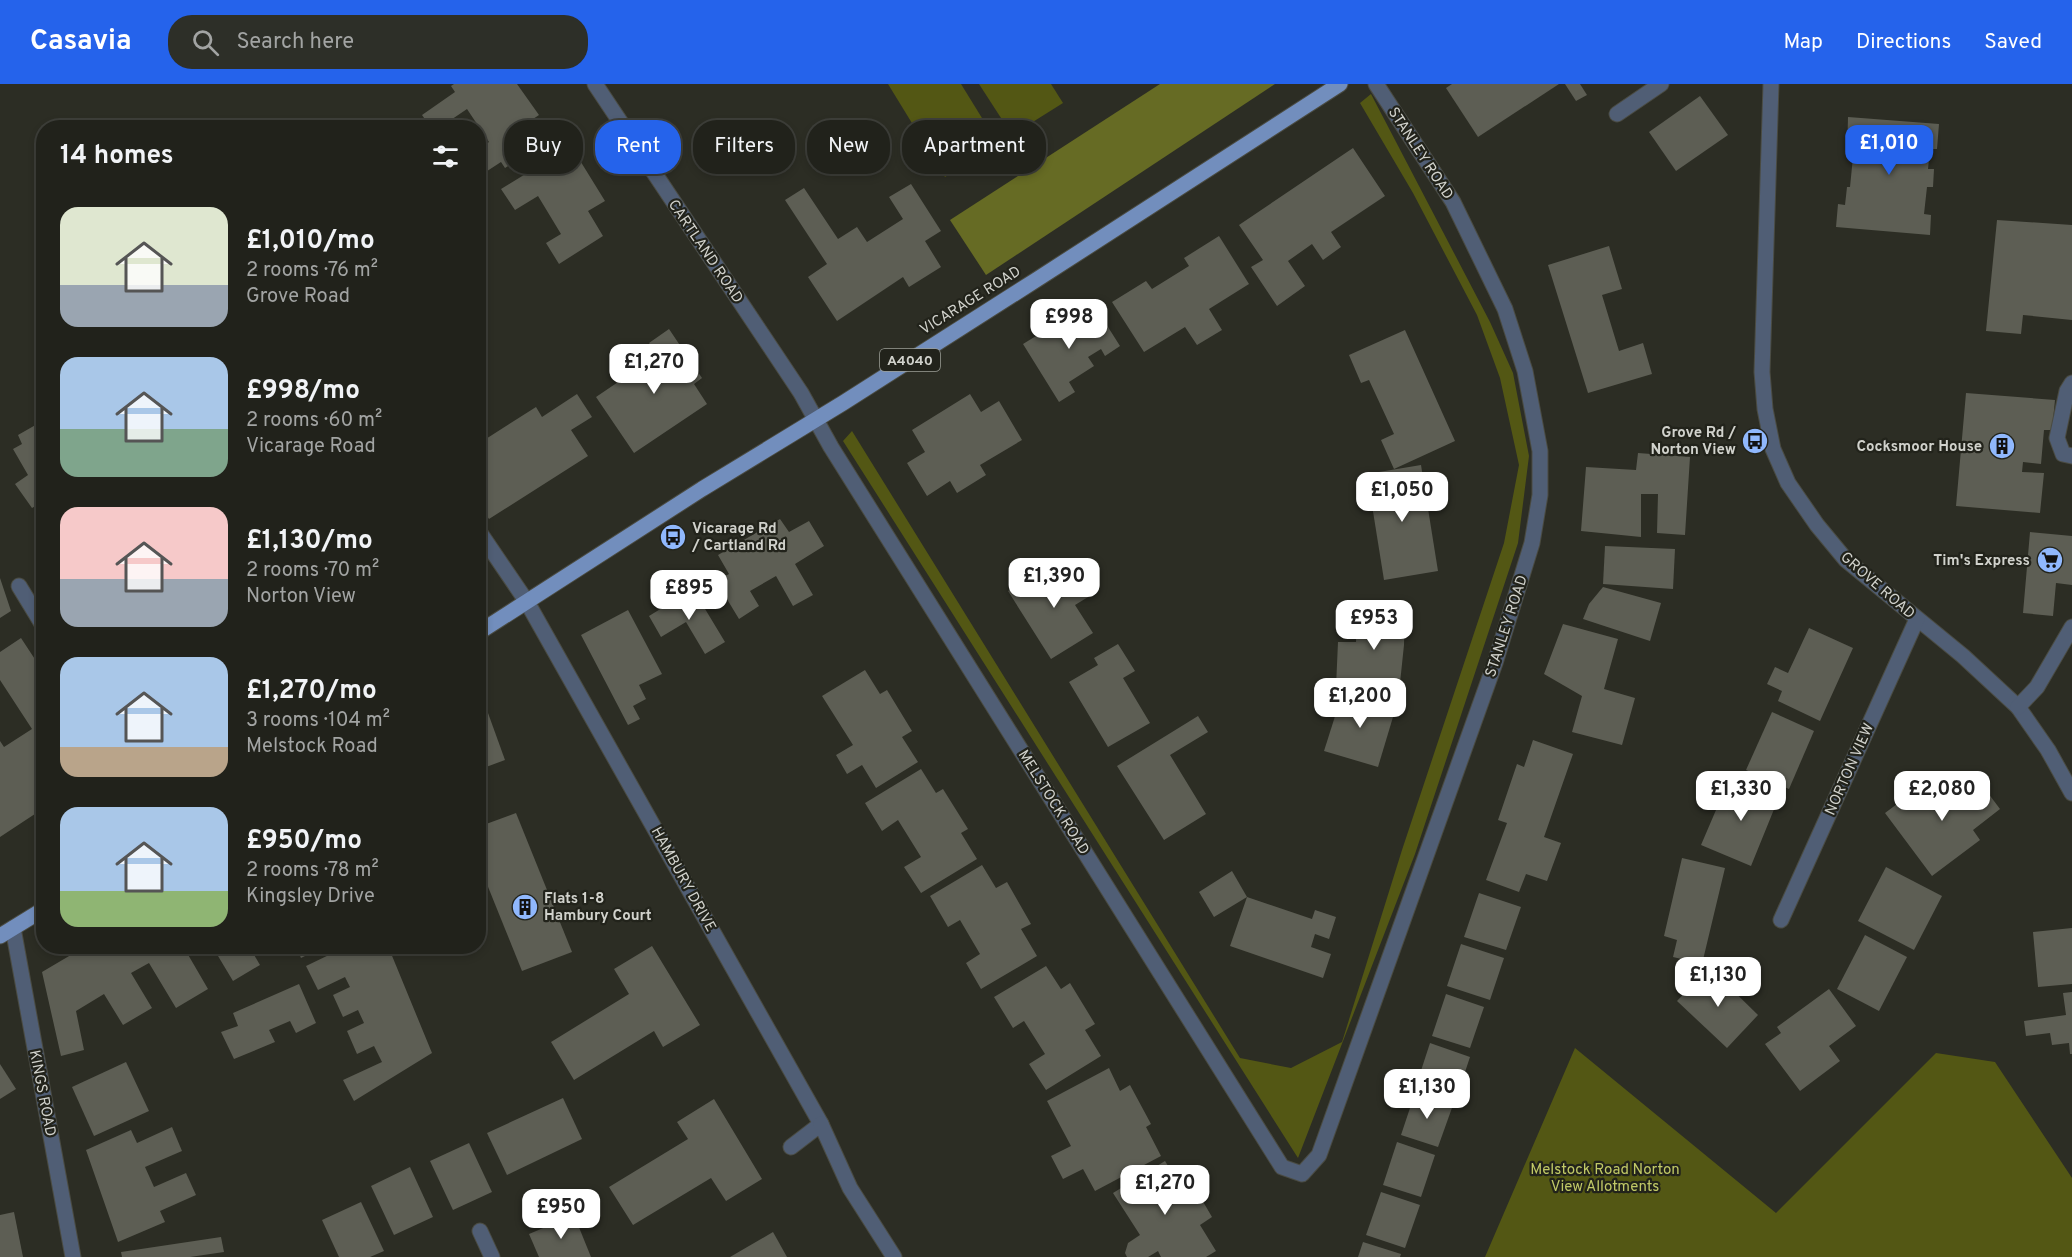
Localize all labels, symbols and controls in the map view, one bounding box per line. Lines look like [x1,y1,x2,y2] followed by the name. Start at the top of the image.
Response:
[168,15,588,69] search box
[30,24,132,60] text: Casavia
[189,26,222,59] icon: search
[237,29,354,56] text: Search here
[1783,29,1823,56] text: Map
[1856,29,1951,56] text: Directions
[1984,29,2042,56] text: Saved
[1383,104,1457,204] street label: STANLEY ROAD
[504,120,583,174] chip: Buy
[595,120,681,174] chip: Rent
[693,120,795,174] chip: Filters
[807,120,890,174] chip: New
[902,120,1046,174] chip: Apartment
[1840,125,1938,176] pin: £1,010
[1859,131,1919,157] text: £1,010
[60,140,174,173] text: 14 homes
[429,140,462,173] icon: filters
[663,196,746,307] street label: CARTLAND ROAD
[246,225,375,258] text: £1,010/mo
[108,231,180,303] icon: home
[246,258,378,284] text: 2 rooms · 76 m²
[917,263,1025,340] street label: VICARAGE ROAD
[246,284,350,310] text: Grove Road
[1033,299,1105,350] pin: £998
[1044,305,1094,331] text: £998
[605,344,703,395] pin: £1,270
[880,349,940,371] road number: A4040
[623,350,685,376] text: £1,270
[246,375,360,408] text: £998/mo
[108,381,180,453] icon: home
[246,408,382,434] text: 2 rooms · 60 m²
[1650,424,1736,460] place label: Grove Rd / Norton View
[1740,426,1770,456] bus stop icon: Grove Rd / Norton View
[1987,431,2017,461] building icon: Cocksmoor House
[246,434,376,460] text: Vicarage Road
[1856,438,1982,457] place label: Cocksmoor House
[1353,472,1451,523] pin: £1,050
[1370,478,1434,504] text: £1,050
[691,520,786,556] place label: Vicarage Rd / Cartland Rd
[658,522,688,552] bus stop icon: Vicarage Rd / Cartland Rd
[246,525,373,558] text: £1,130/mo
[108,531,180,603] icon: home
[2035,545,2065,575] supermarket icon: Tim's Express
[1836,549,1918,624] street label: GROVE ROAD
[1933,552,2030,571] place label: Tim's Express
[246,558,379,584] text: 2 rooms · 70 m²
[1005,558,1103,609] pin: £1,390
[1023,564,1085,590] text: £1,390
[653,570,725,621] pin: £895
[1482,573,1533,680] street label: STANLEY ROAD
[664,576,714,602] text: £895
[246,584,356,610] text: Norton View
[1338,600,1410,651] pin: £953
[1350,606,1398,632] text: £953
[246,675,377,708] text: £1,270/mo
[1311,678,1409,729] pin: £1,200
[108,681,180,753] icon: home
[1328,684,1392,710] text: £1,200
[246,708,390,734] text: 3 rooms · 104 m²
[1822,721,1879,819] street label: NORTON VIEW
[246,734,378,760] text: Melstock Road
[1013,747,1093,859] street label: MELSTOCK ROAD
[1692,771,1790,822] pin: £1,330
[1893,771,1991,822] pin: £2,080
[1710,777,1772,803] text: £1,330
[1908,777,1976,803] text: £2,080
[646,824,719,936] street label: HAMBURY DRIVE
[246,825,362,858] text: £950/mo
[108,831,180,903] icon: home
[246,858,379,884] text: 2 rooms · 78 m²
[246,884,375,910] text: Kingsley Drive
[544,890,652,926] place label: Flats 1-8 Hambury Court
[510,892,540,922] building icon: Flats 1-8 Hambury Court
[1669,957,1767,1008] pin: £1,130
[1689,963,1747,989] text: £1,130
[24,1048,59,1138] street label: KINGS ROAD
[1378,1069,1476,1120] pin: £1,130
[1398,1075,1456,1101] text: £1,130
[1530,1161,1680,1197] park label: Melstock Road Norton View Allotments
[1116,1165,1214,1216] pin: £1,270
[1134,1171,1196,1197] text: £1,270
[525,1189,597,1240] pin: £950
[536,1195,586,1221] text: £950

